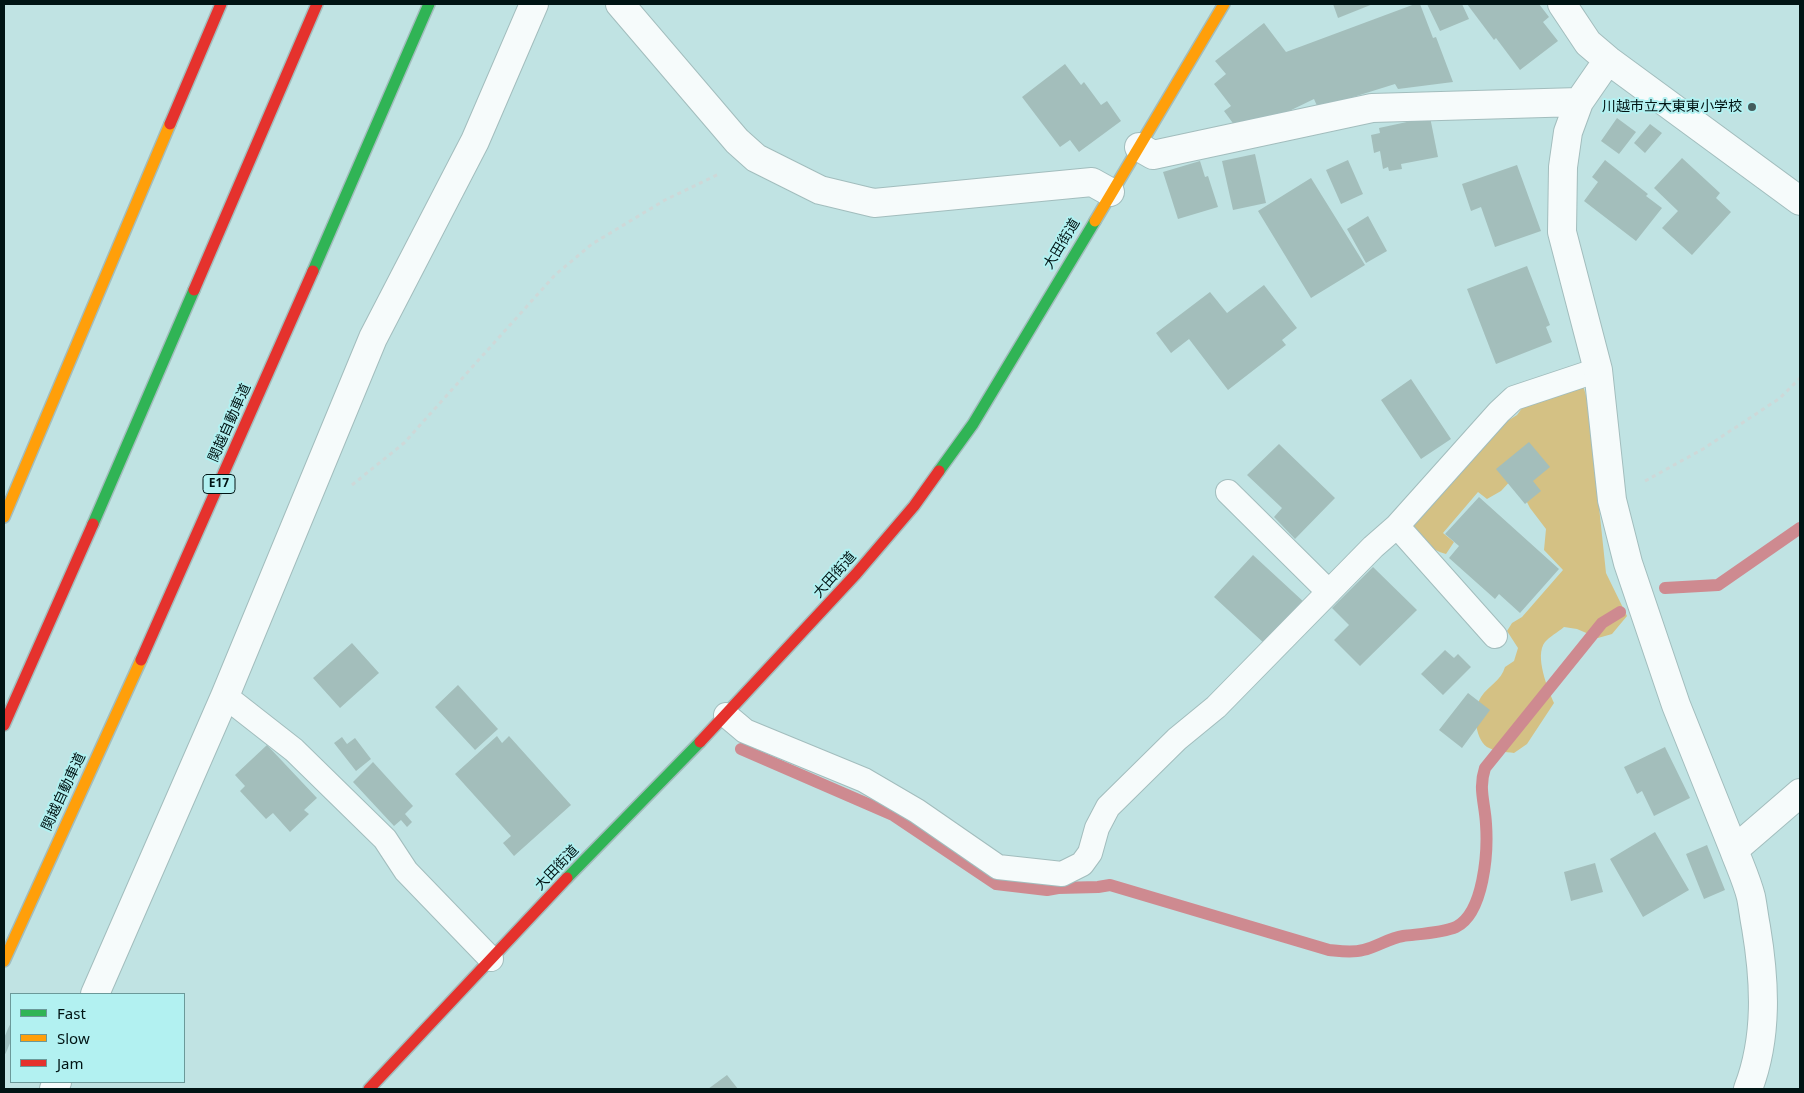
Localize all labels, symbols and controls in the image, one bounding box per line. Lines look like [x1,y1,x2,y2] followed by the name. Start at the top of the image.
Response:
[1602,99,1742,115] place label: 川越市立大東東小学校
[1746,101,1758,113] marker: 川越市立大東東小学校
[1040,216,1084,272] street label: 大田街道
[205,381,255,465] street label: 関越自動車道
[203,474,235,494] road number: E17
[810,549,860,601] street label: 大田街道
[39,750,89,834] street label: 関越自動車道
[532,842,582,894] street label: 大田街道
[10,993,185,1083] legend
[57,1003,86,1023] text: Fast
[57,1028,90,1048] text: Slow
[57,1053,84,1073] text: Jam

